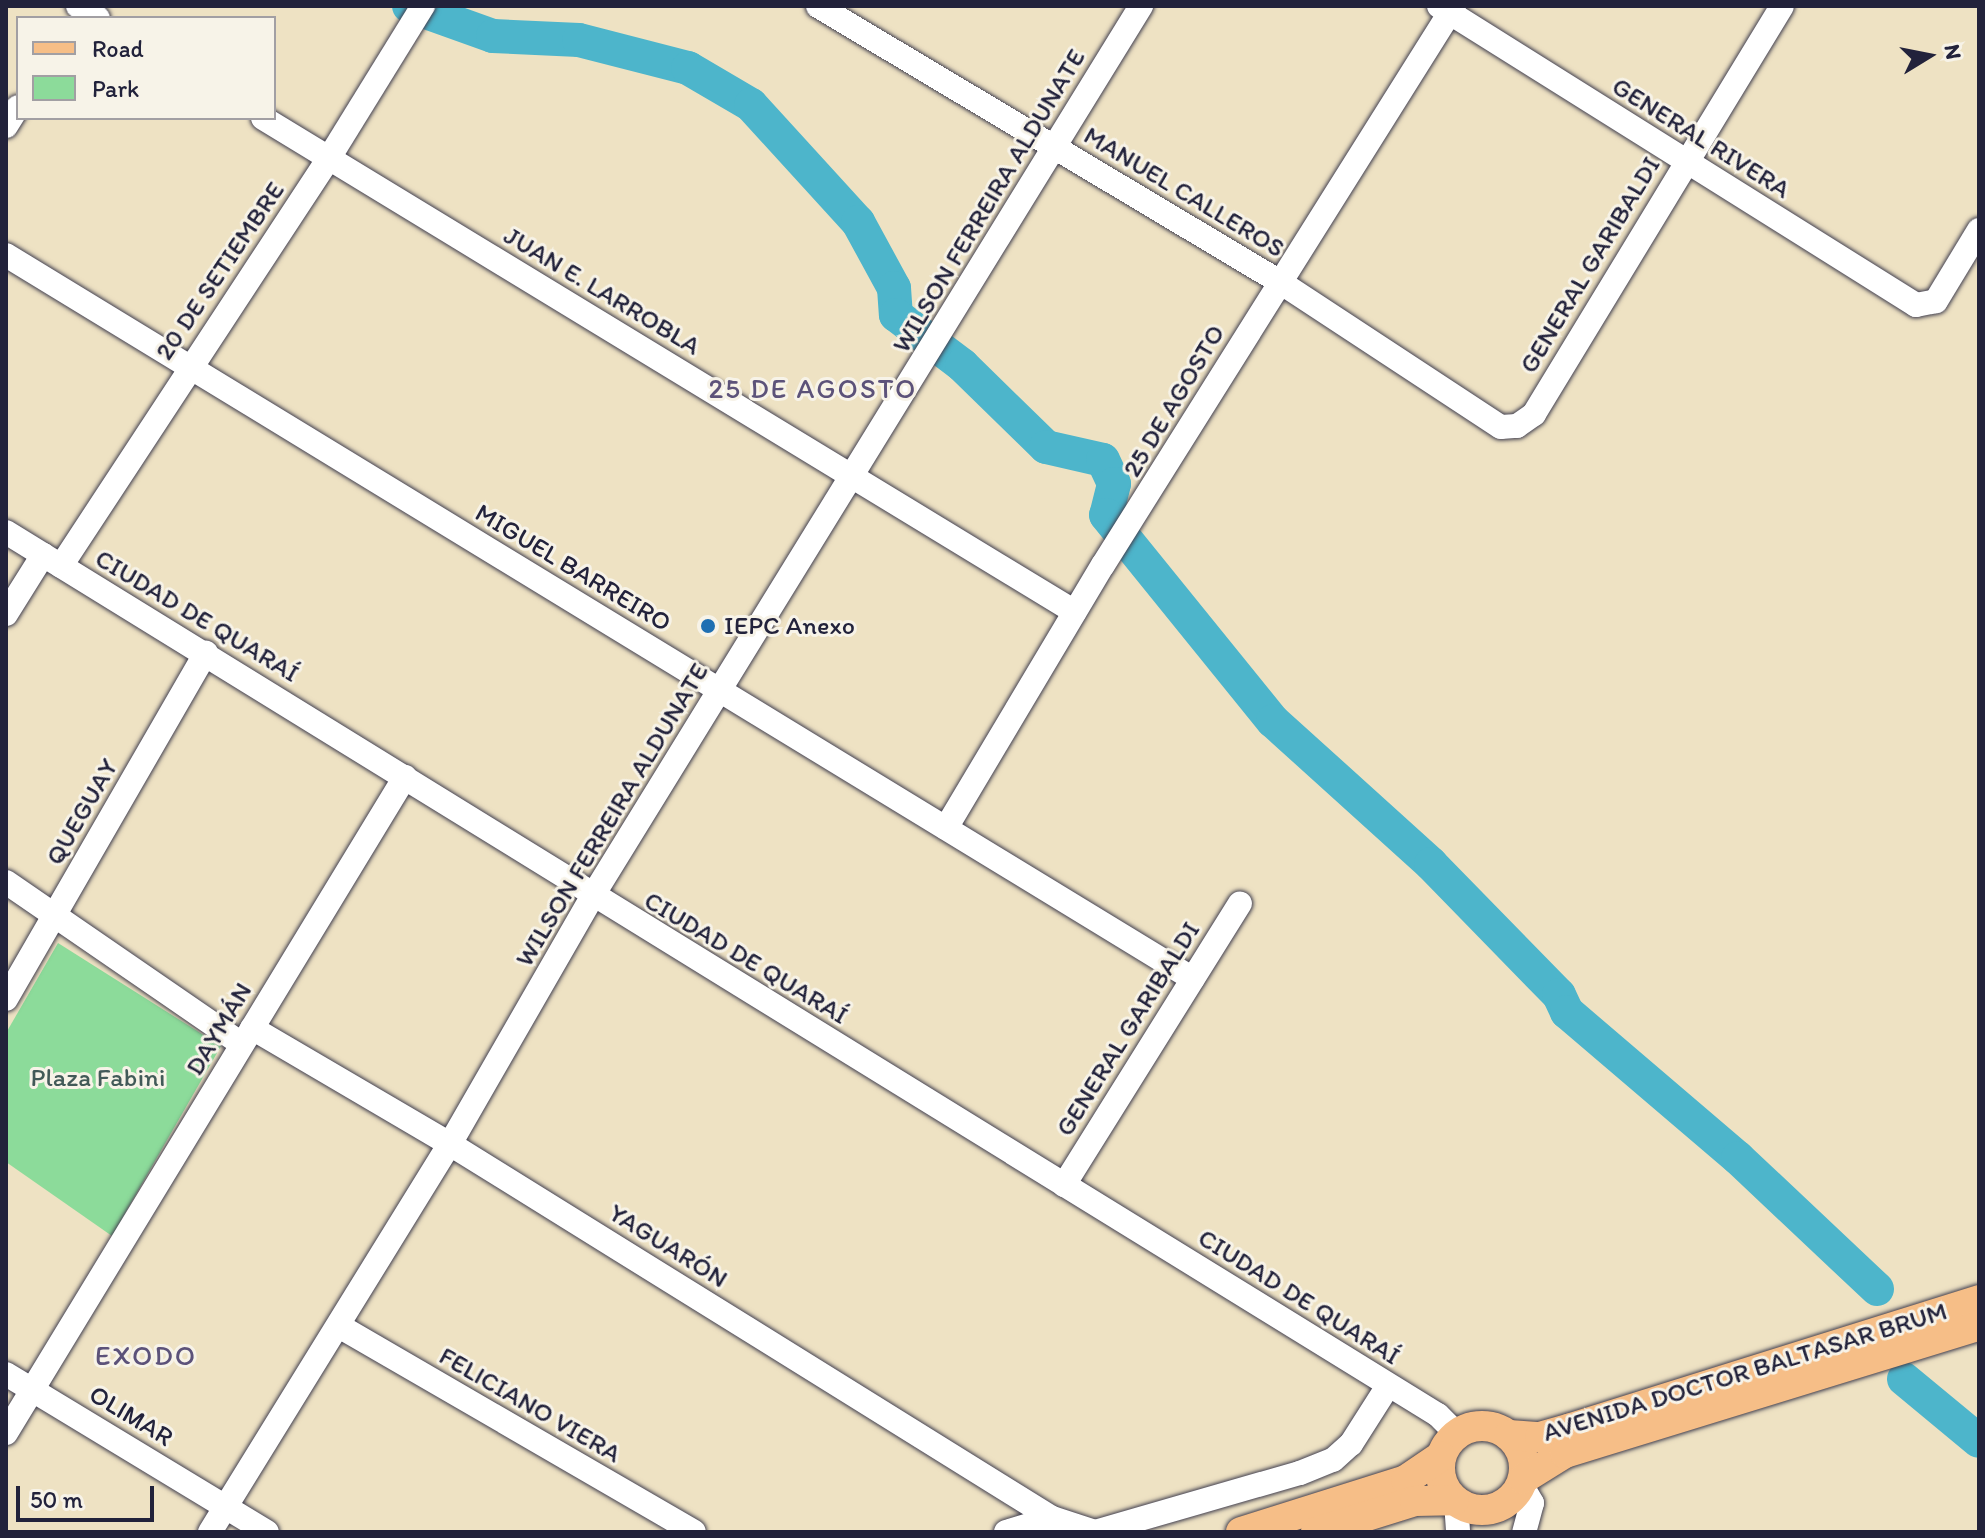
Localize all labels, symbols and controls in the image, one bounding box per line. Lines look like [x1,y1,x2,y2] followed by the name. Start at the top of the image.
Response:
[16,16,276,120] legend
[1889,16,1969,96] north arrow
[92,34,144,63] text: Road
[1939,42,1968,61] text: N
[885,43,1093,359] street label: WILSON FERREIRA ALDUNATE
[1606,71,1796,205] street label: GENERAL RIVERA
[92,74,139,103] text: Park
[1078,120,1290,264] street label: MANUEL CALLEROS
[1513,151,1667,379] street label: GENERAL GARIBALDI
[150,177,290,365] street label: 20 DE SETIEMBRE
[498,220,706,362] street label: JUAN E. LARROBLA
[1116,319,1232,483] street label: 25 DE AGOSTO
[709,371,917,405] district label: 25 DE AGOSTO
[469,497,677,639] street label: MIGUEL BARREIRO
[89,543,305,689] street label: CIUDAD DE QUARAÍ
[724,610,855,642] place label: IEPC Anexo
[699,617,717,635] marker: IEPC Anexo
[508,657,716,973] street label: WILSON FERREIRA ALDUNATE
[39,753,125,871] street label: QUEGUAY
[638,885,854,1031] street label: CIUDAD DE QUARAÍ
[1050,916,1206,1142] street label: GENERAL GARIBALDI
[179,977,259,1081] street label: DAYMÁN
[32,1062,164,1094] park label: Plaza Fabini
[603,1197,733,1295] street label: YAGUARÓN
[1192,1222,1406,1372] street label: CIUDAD DE QUARAÍ
[1539,1295,1951,1449] street label: AVENIDA DOCTOR BALTASAR BRUM
[95,1338,197,1372] district label: EXODO
[433,1340,627,1470] street label: FELICIANO VIERA
[83,1379,179,1453] street label: OLIMAR
[20,1470,158,1520] scale bar
[30,1485,83,1514] text: 50 m

